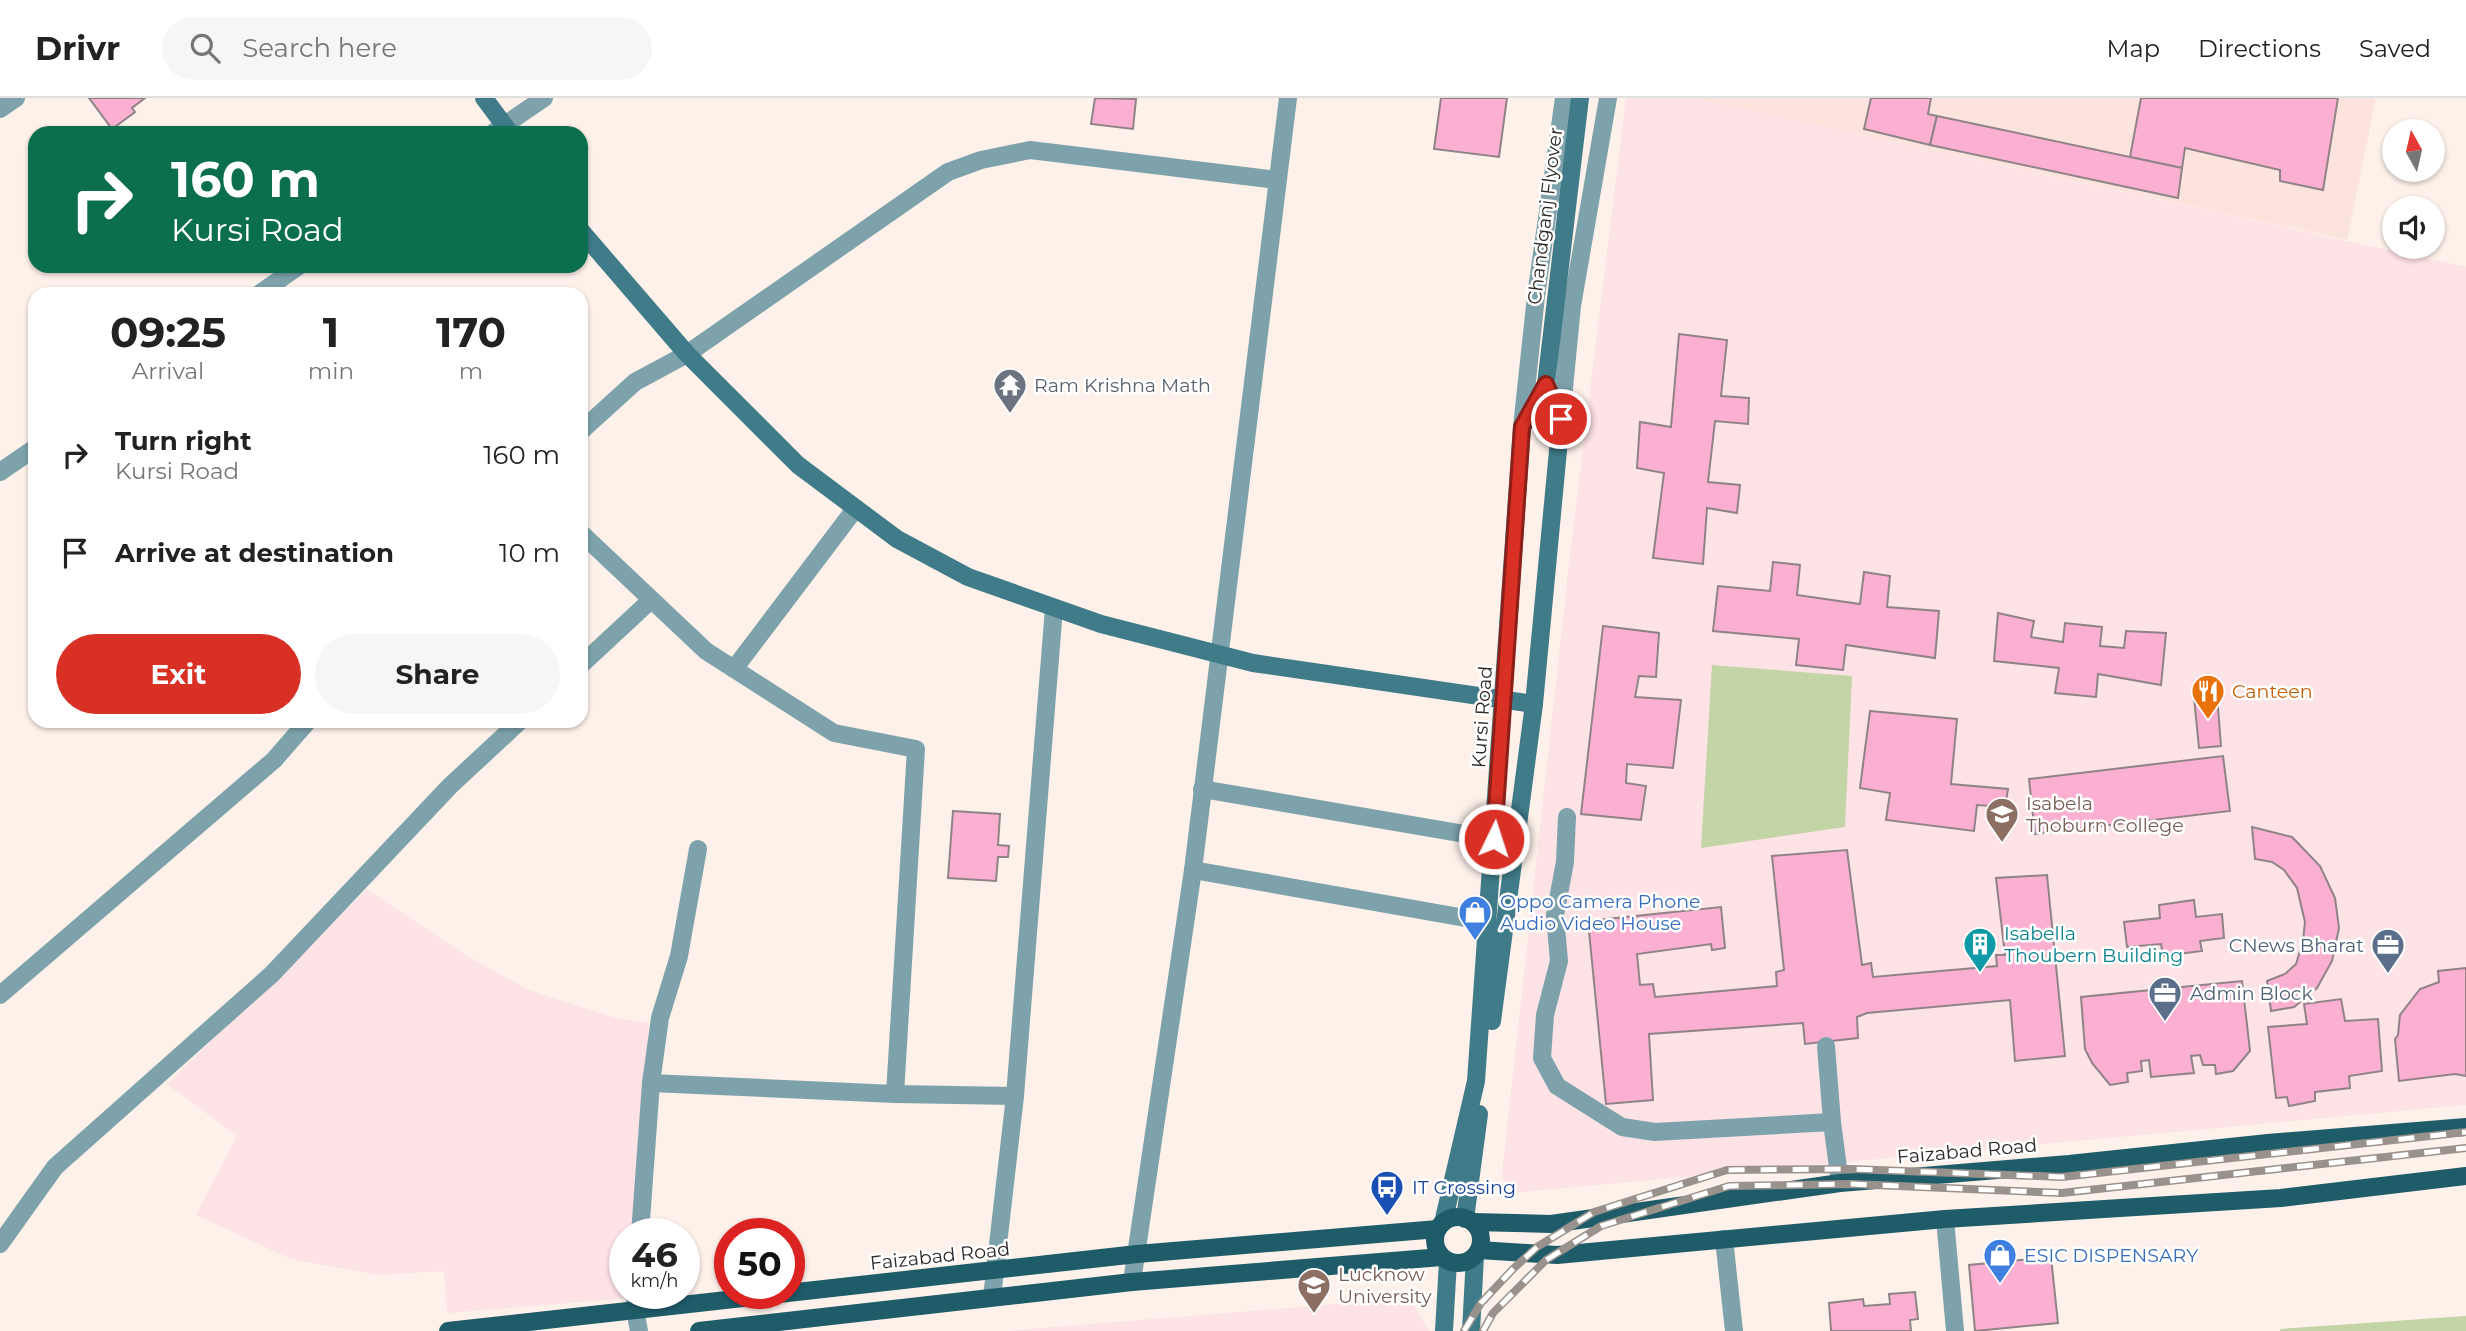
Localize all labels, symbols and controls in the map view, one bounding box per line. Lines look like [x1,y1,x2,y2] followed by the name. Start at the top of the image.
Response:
[162,17,652,80] search box
[35,28,120,68] text: Drivr
[186,29,224,67] icon: search
[242,32,397,64] text: Search here
[2107,34,2160,63] text: Map
[2198,34,2321,63] text: Directions
[2359,34,2431,63] text: Saved
[2382,119,2445,182] north arrow
[2382,119,2445,259] map controls
[1523,126,1567,306] street label: Chandganj Flyover
[171,150,320,209] text: 160 m
[56,154,147,245] icon: right
[2382,196,2445,259] button: sound
[171,210,344,249] text: Kursi Road
[110,306,226,358] text: 09:25
[323,306,339,358] text: 1
[436,306,506,358] text: 170
[132,357,204,385] text: Arrival
[308,357,354,385] text: min
[459,357,483,385] text: m
[991,366,1029,415] temple icon: Ram Krishna Math
[1034,374,1211,397] place label: Ram Krishna Math
[1531,389,1591,449] pin
[1542,400,1580,438] icon: arrive
[115,425,251,457] text: Turn right
[56,436,94,474] icon: right
[483,439,560,471] text: 160 m
[115,457,239,485] text: Kursi Road
[56,534,94,572] icon: arrive
[115,537,394,569] text: Arrive at destination
[499,537,560,569] text: 10 m
[56,634,301,714] button: Exit
[315,634,560,714] button: Share
[1467,665,1497,769] street label: Kursi Road
[2189,672,2227,721] restaurant icon: Canteen
[2232,680,2313,703] place label: Canteen
[2026,792,2184,837] place label: Isabela Thoburn College
[1983,795,2021,844] school or university icon: Isabela Thoburn College
[1457,802,1531,876] position arrow
[1500,890,1701,935] place label: Oppo Camera Phone Audio Video House
[1456,893,1494,942] shop icon: Oppo Camera Phone Audio Video House
[2004,922,2183,967] place label: Isabella Thoubern Building
[1961,925,1999,974] building icon: Isabella Thoubern Building
[2369,926,2407,975] office icon: CNews Bharat
[2229,934,2364,957] place label: CNews Bharat
[2146,974,2184,1023] office icon: Admin Block
[2190,982,2313,1005] place label: Admin Block
[1896,1133,2038,1169] street label: Faizabad Road
[1368,1168,1406,1217] bus stop icon: IT Crossing
[1412,1176,1516,1199] place label: IT Crossing
[714,1218,805,1309] speed limit sign: 50
[631,1233,678,1276] text: 46
[1981,1236,2019,1285] shop icon: ESIC DISPENSARY
[869,1237,1011,1275] street label: Faizabad Road
[2024,1244,2199,1267] place label: ESIC DISPENSARY
[1338,1263,1432,1308] place label: Lucknow University
[1295,1266,1333,1315] school or university icon: Lucknow University
[630,1270,679,1292] text: km/h

